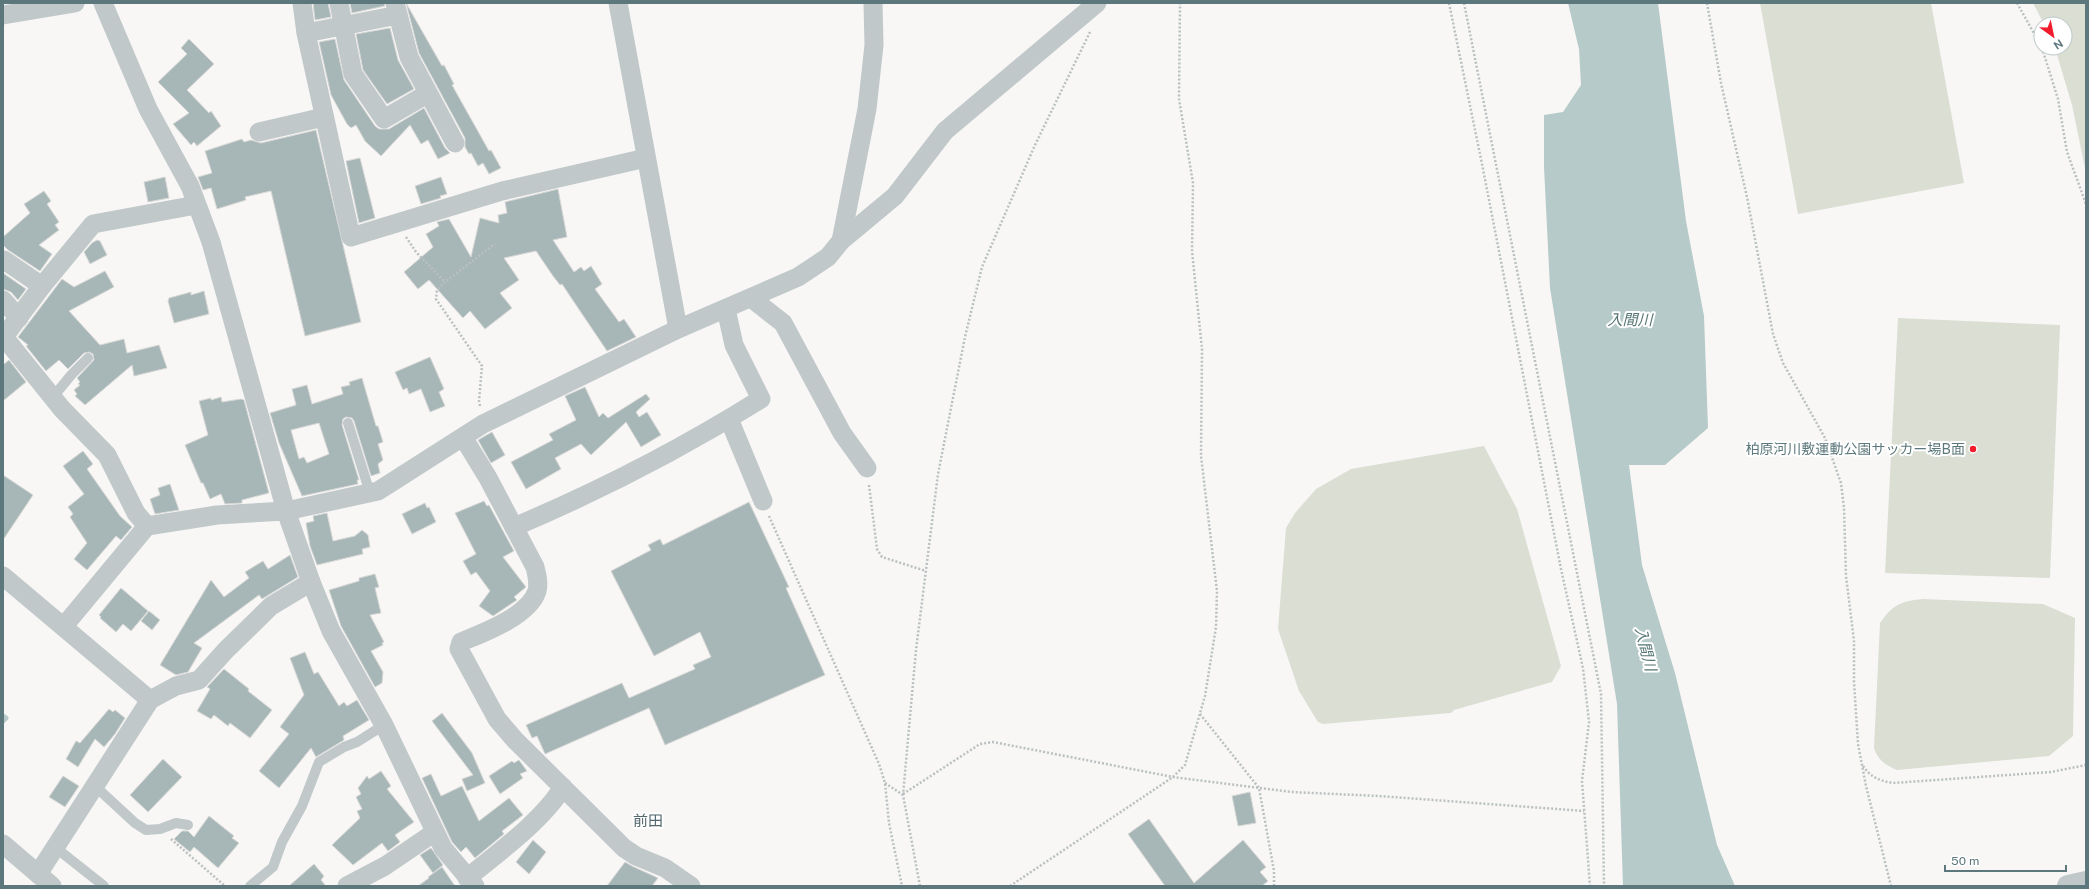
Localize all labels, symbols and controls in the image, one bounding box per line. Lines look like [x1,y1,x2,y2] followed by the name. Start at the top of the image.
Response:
[2033,16,2073,56] north arrow
[2052,37,2065,52] text: N
[1607,311,1654,328] water label: 入間川
[1746,441,1965,457] place label: 柏原河川敷運動公園サッカー場B面
[1968,444,1978,454] marker: 柏原河川敷運動公園サッカー場B面
[1632,625,1660,675] water label: 入間川
[633,812,663,829] district label: 前田
[1945,847,2066,873] scale bar
[1951,854,1979,868] text: 50 m

